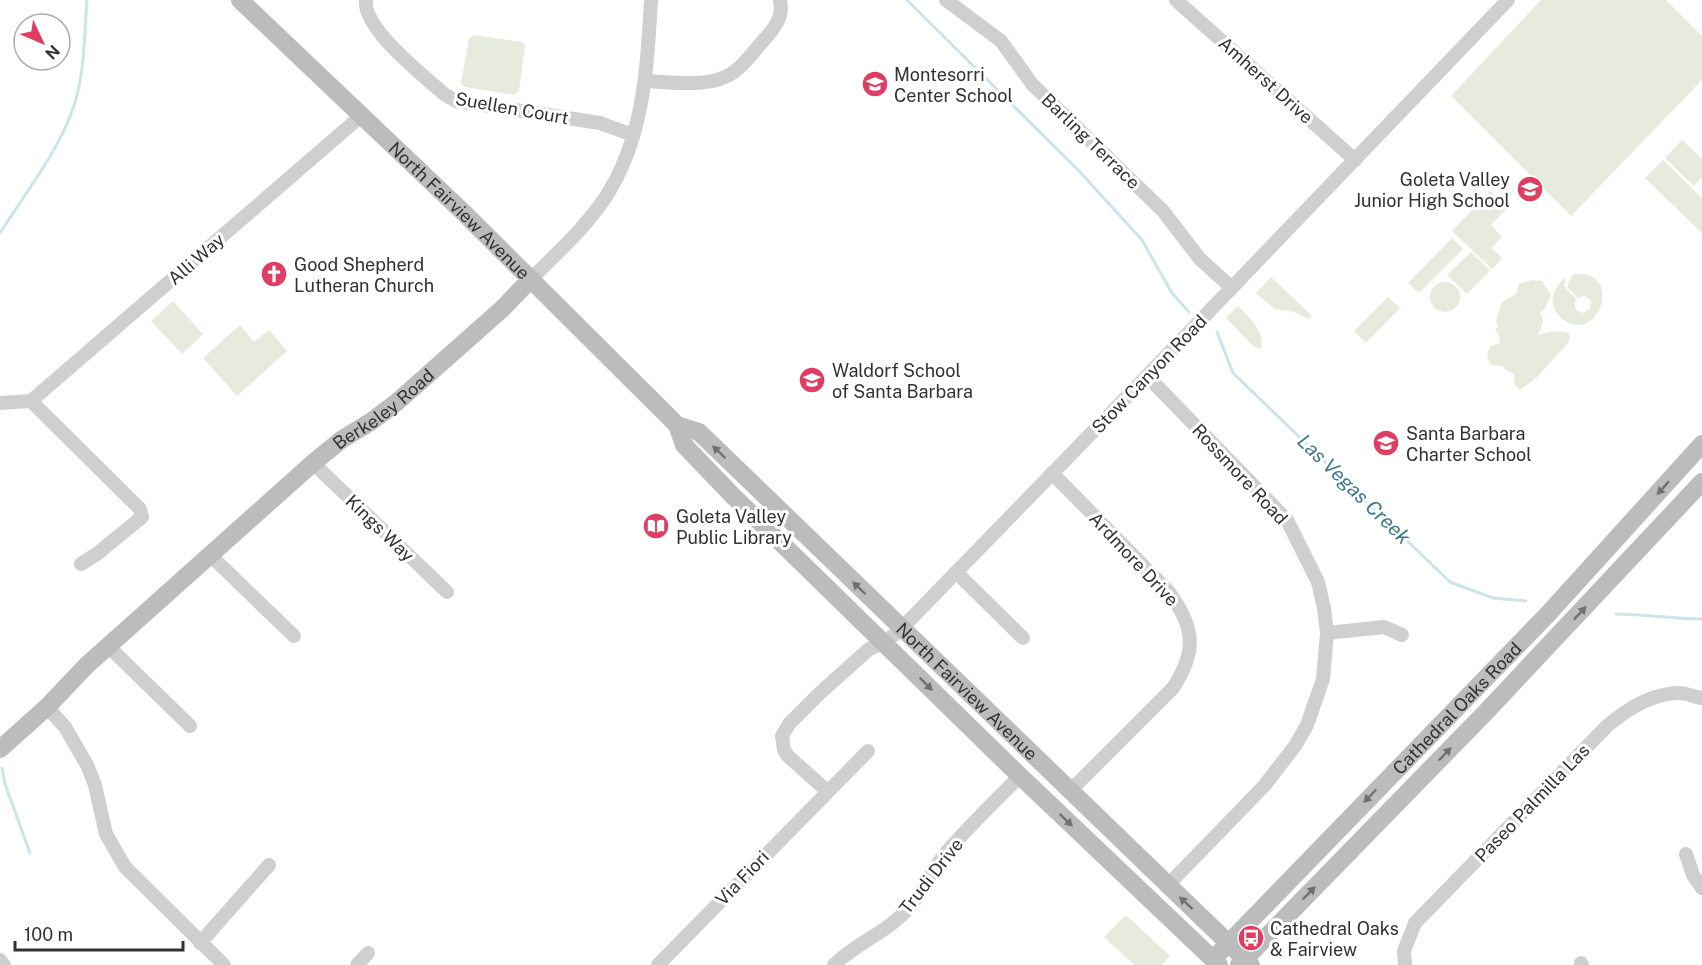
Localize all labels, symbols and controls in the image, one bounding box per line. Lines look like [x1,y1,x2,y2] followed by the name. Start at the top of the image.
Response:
[12,12,72,72] north arrow
[1215,32,1317,128] street label: Amherst Drive
[41,41,64,63] text: N
[894,64,1013,106] place label: Montesorri Center School
[860,69,890,99] school or university icon: Montesorri Center School
[454,88,570,128] street label: Suellen Court
[1038,89,1144,193] street label: Barling Terrace
[385,137,535,283] street label: North Fairview Avenue
[1354,169,1510,211] place label: Goleta Valley Junior High School
[1515,174,1545,204] school or university icon: Goleta Valley Junior High School
[164,229,229,289] street label: Alli Way
[294,254,434,296] place label: Good Shepherd Lutheran Church
[259,259,289,289] church icon: Good Shepherd Lutheran Church
[1087,311,1211,437] street label: Stow Canyon Road
[832,360,973,402] place label: Waldorf School of Santa Barbara
[328,364,438,453] street label: Berkeley Road
[797,365,827,395] school or university icon: Waldorf School of Santa Barbara
[1188,419,1292,529] street label: Rossmore Road
[1406,423,1532,465] place label: Santa Barbara Charter School
[1371,428,1401,458] school or university icon: Santa Barbara Charter School
[1292,429,1416,549] water label: Las Vegas Creek
[712,445,727,459] one-way arrow
[1656,480,1670,495] one-way arrow
[341,490,419,566] street label: Kings Way
[676,506,792,548] place label: Goleta Valley Public Library
[1085,508,1183,610] street label: Ardmore Drive
[641,511,671,541] library icon: Goleta Valley Public Library
[851,581,866,595] one-way arrow
[1573,605,1587,620] one-way arrow
[892,618,1042,764] street label: North Fairview Avenue
[1388,638,1526,778] street label: Cathedral Oaks Road
[919,676,933,690] one-way arrow
[1470,740,1594,866] street label: Paseo Palmilla Las
[1438,747,1452,761] one-way arrow
[1363,789,1377,803] one-way arrow
[1058,813,1073,827] one-way arrow
[895,834,967,918] street label: Trudi Drive
[711,846,773,910] street label: Via Fiori
[1301,886,1315,900] one-way arrow
[1179,896,1194,910] one-way arrow
[15,914,183,952] scale bar
[1270,918,1399,960] place label: Cathedral Oaks & Fairview
[1236,923,1266,953] bus stop icon: Cathedral Oaks & Fairview
[24,924,73,945] text: 100 m

